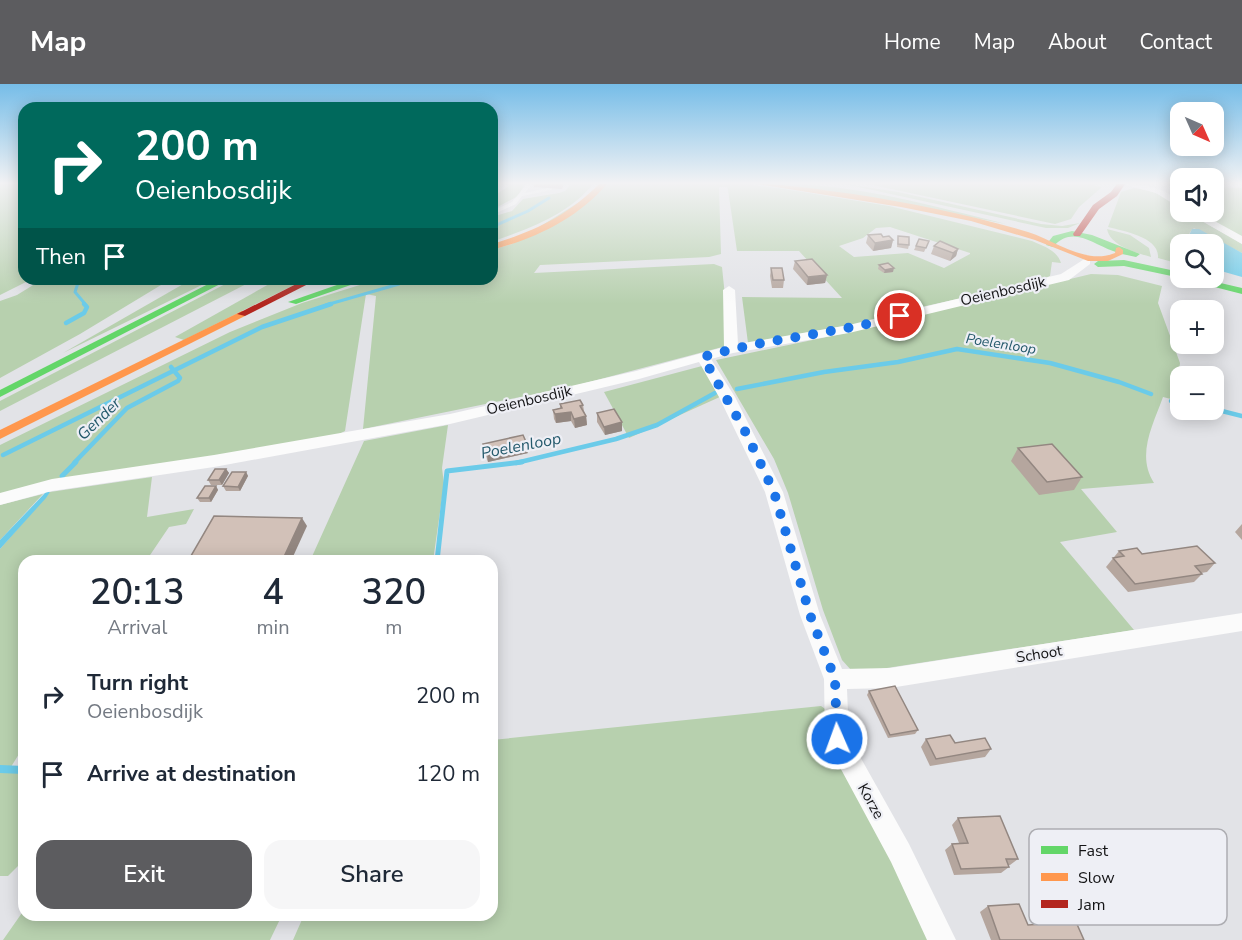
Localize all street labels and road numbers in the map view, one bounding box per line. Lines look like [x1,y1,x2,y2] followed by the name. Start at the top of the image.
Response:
[958,271,1048,311] street label: Oeienbosdijk
[484,380,574,420] street label: Oeienbosdijk
[1014,640,1064,668] street label: Schoot
[853,780,889,822] street label: Korze

